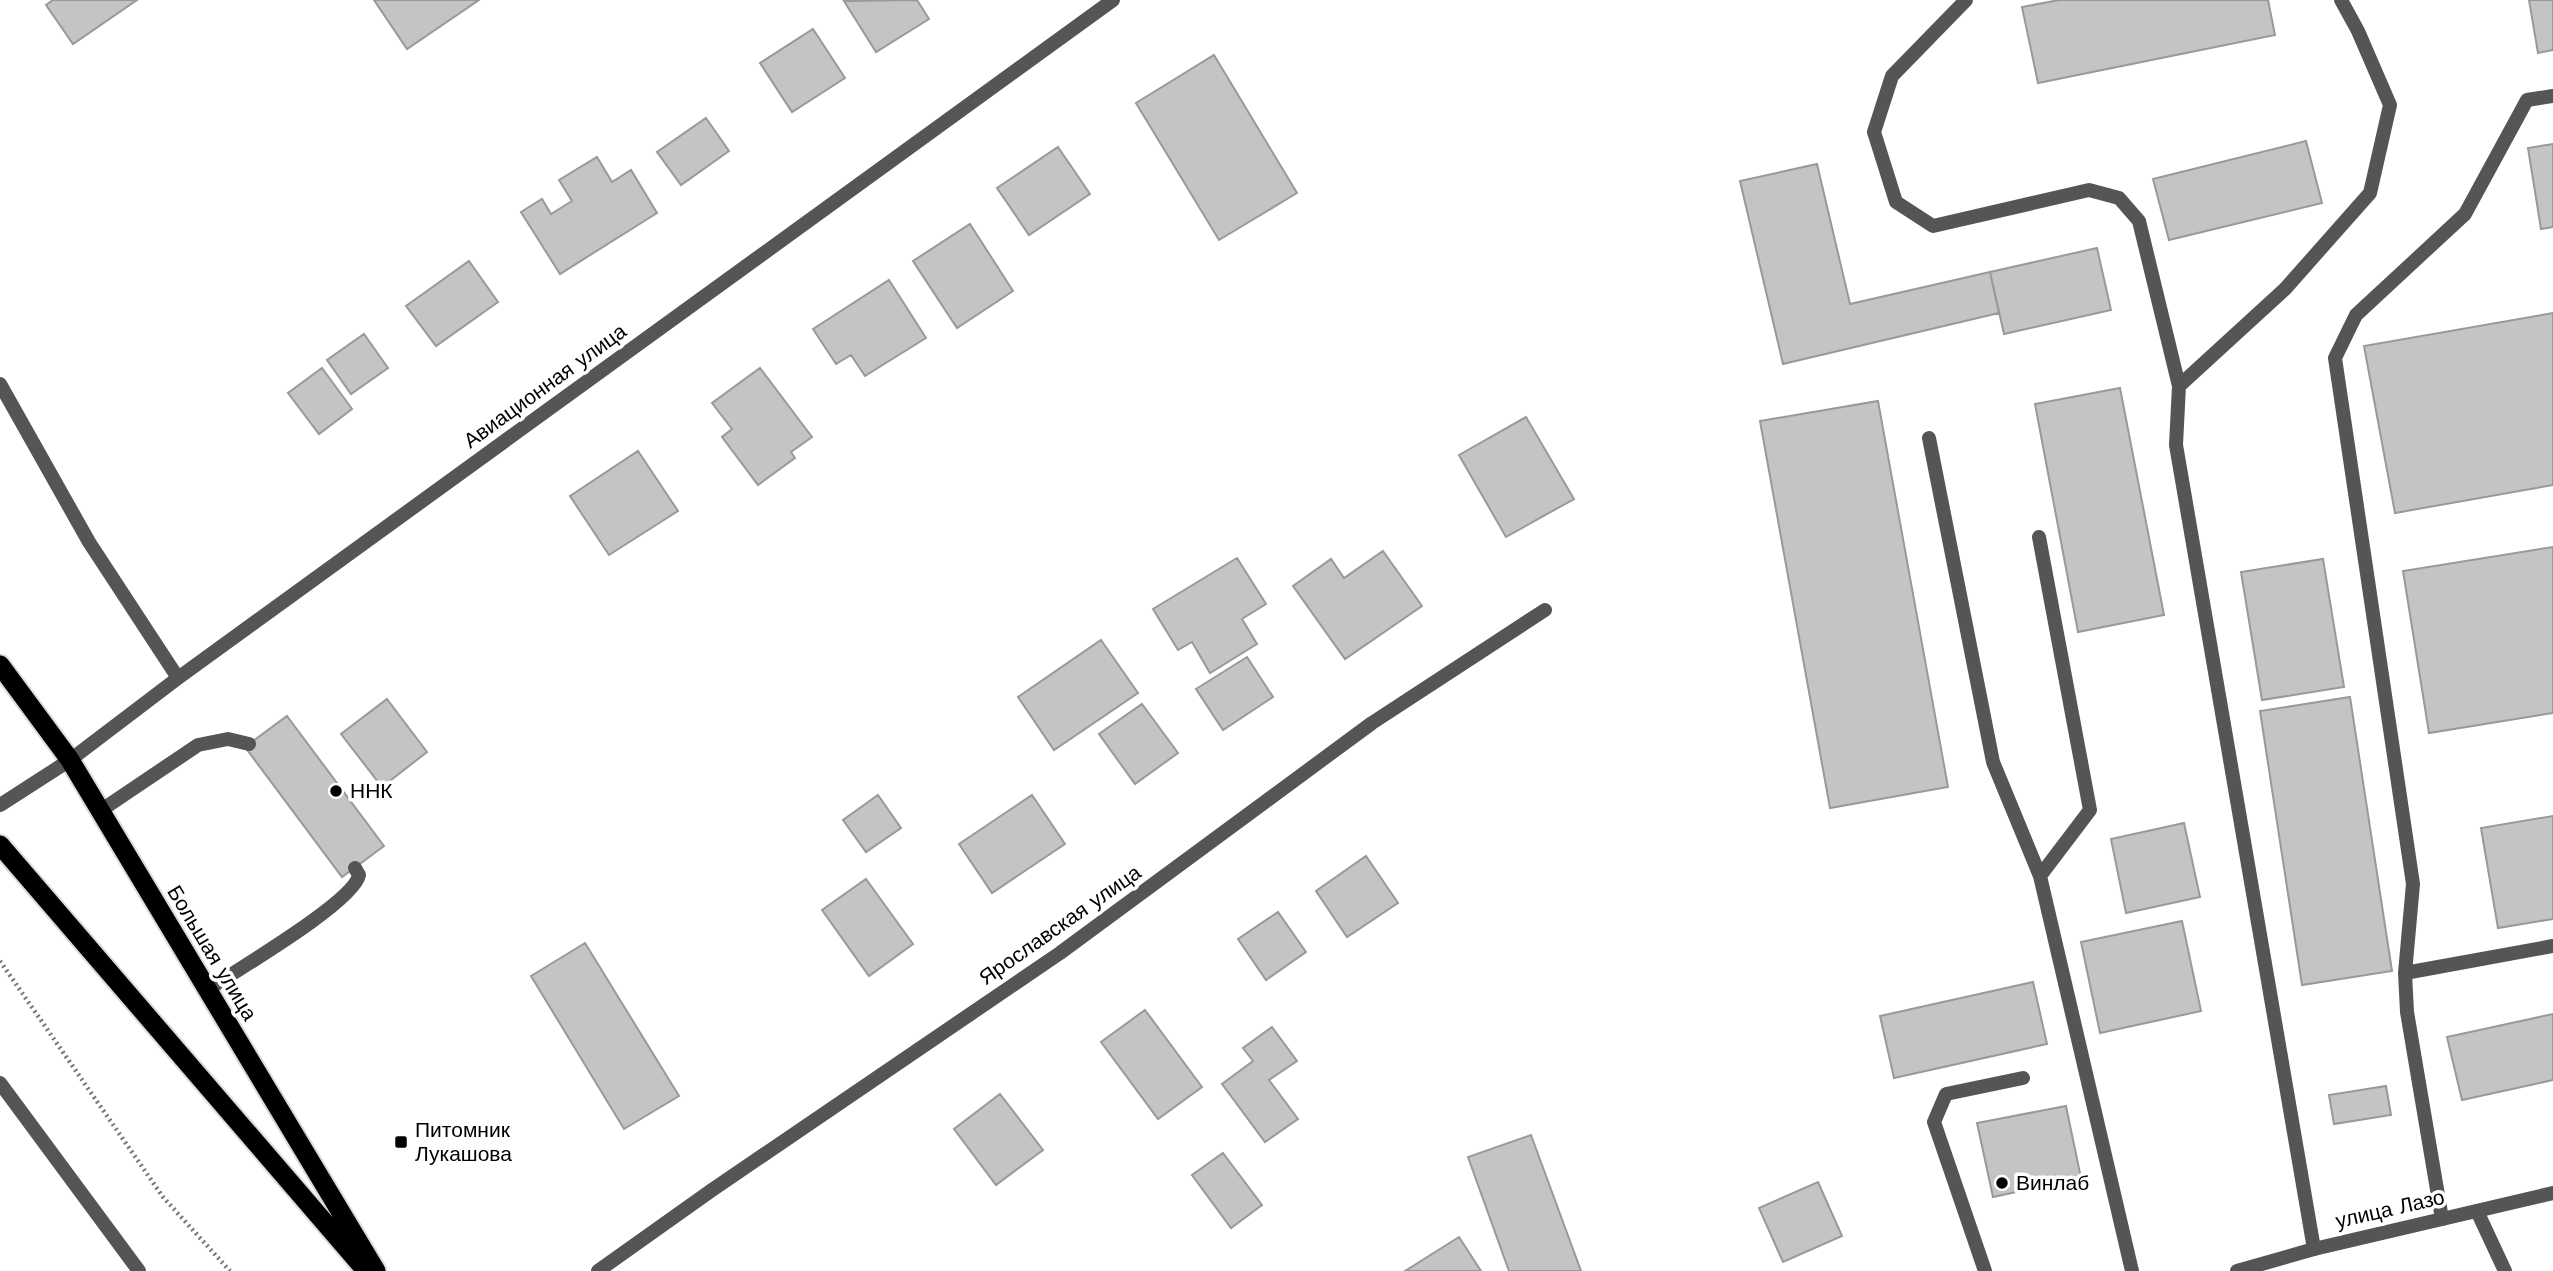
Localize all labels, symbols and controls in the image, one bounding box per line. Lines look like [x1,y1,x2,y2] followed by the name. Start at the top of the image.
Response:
[458,318,631,453] street label: Авиационная улица
[350,778,393,803] place label: ННК
[328,783,344,799] marker: ННК
[974,859,1146,990] street label: Ярославская улица
[162,881,263,1025] street label: Большая улица
[415,1117,512,1166] place label: Питомник Лукашова
[393,1134,409,1150] marker: Питомник Лукашова
[2016,1170,2089,1195] place label: Винлаб
[1994,1175,2010,1191] marker: Винлаб
[2333,1184,2447,1233] street label: улица Лазо

